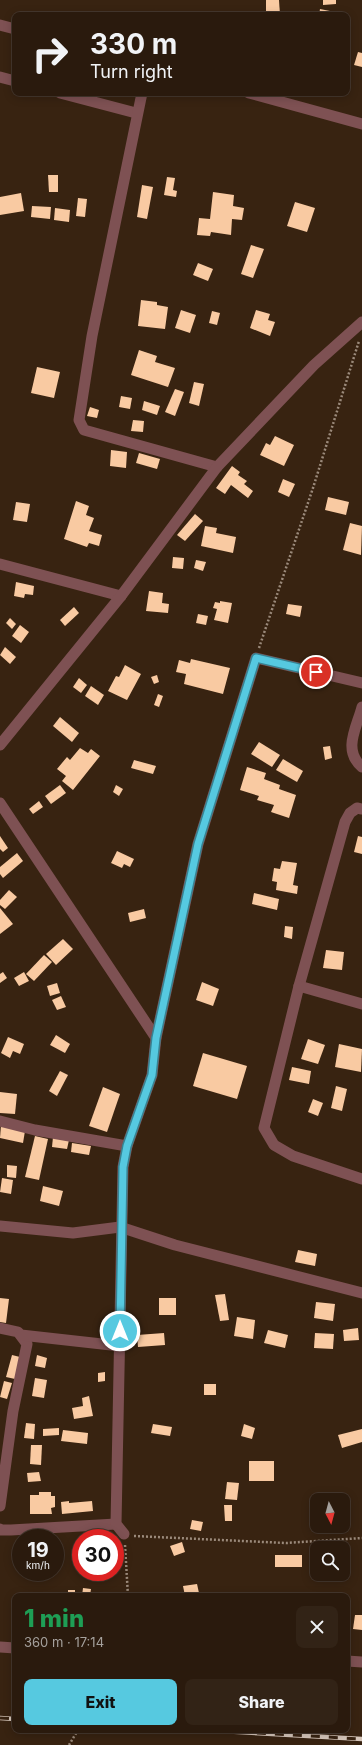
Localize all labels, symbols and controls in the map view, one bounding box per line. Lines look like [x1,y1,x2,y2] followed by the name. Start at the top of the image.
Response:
[90,27,177,61] text: 330 m
[24,28,76,80] icon: right
[90,61,173,82] text: Turn right
[299,655,333,689] pin
[305,661,327,683] icon: arrive
[99,1310,141,1352] position arrow
[310,1493,350,1533] north arrow
[310,1493,350,1581] map controls
[72,1529,124,1581] speed limit sign: 30
[27,1538,49,1562] text: 19
[310,1541,350,1581] button: search
[26,1559,50,1571] text: km/h
[24,1604,84,1633] text: 1 min
[296,1606,338,1648] button: close
[24,1634,104,1650] text: 360 m · 17:14
[24,1679,177,1725] button: Exit
[185,1679,338,1725] button: Share

